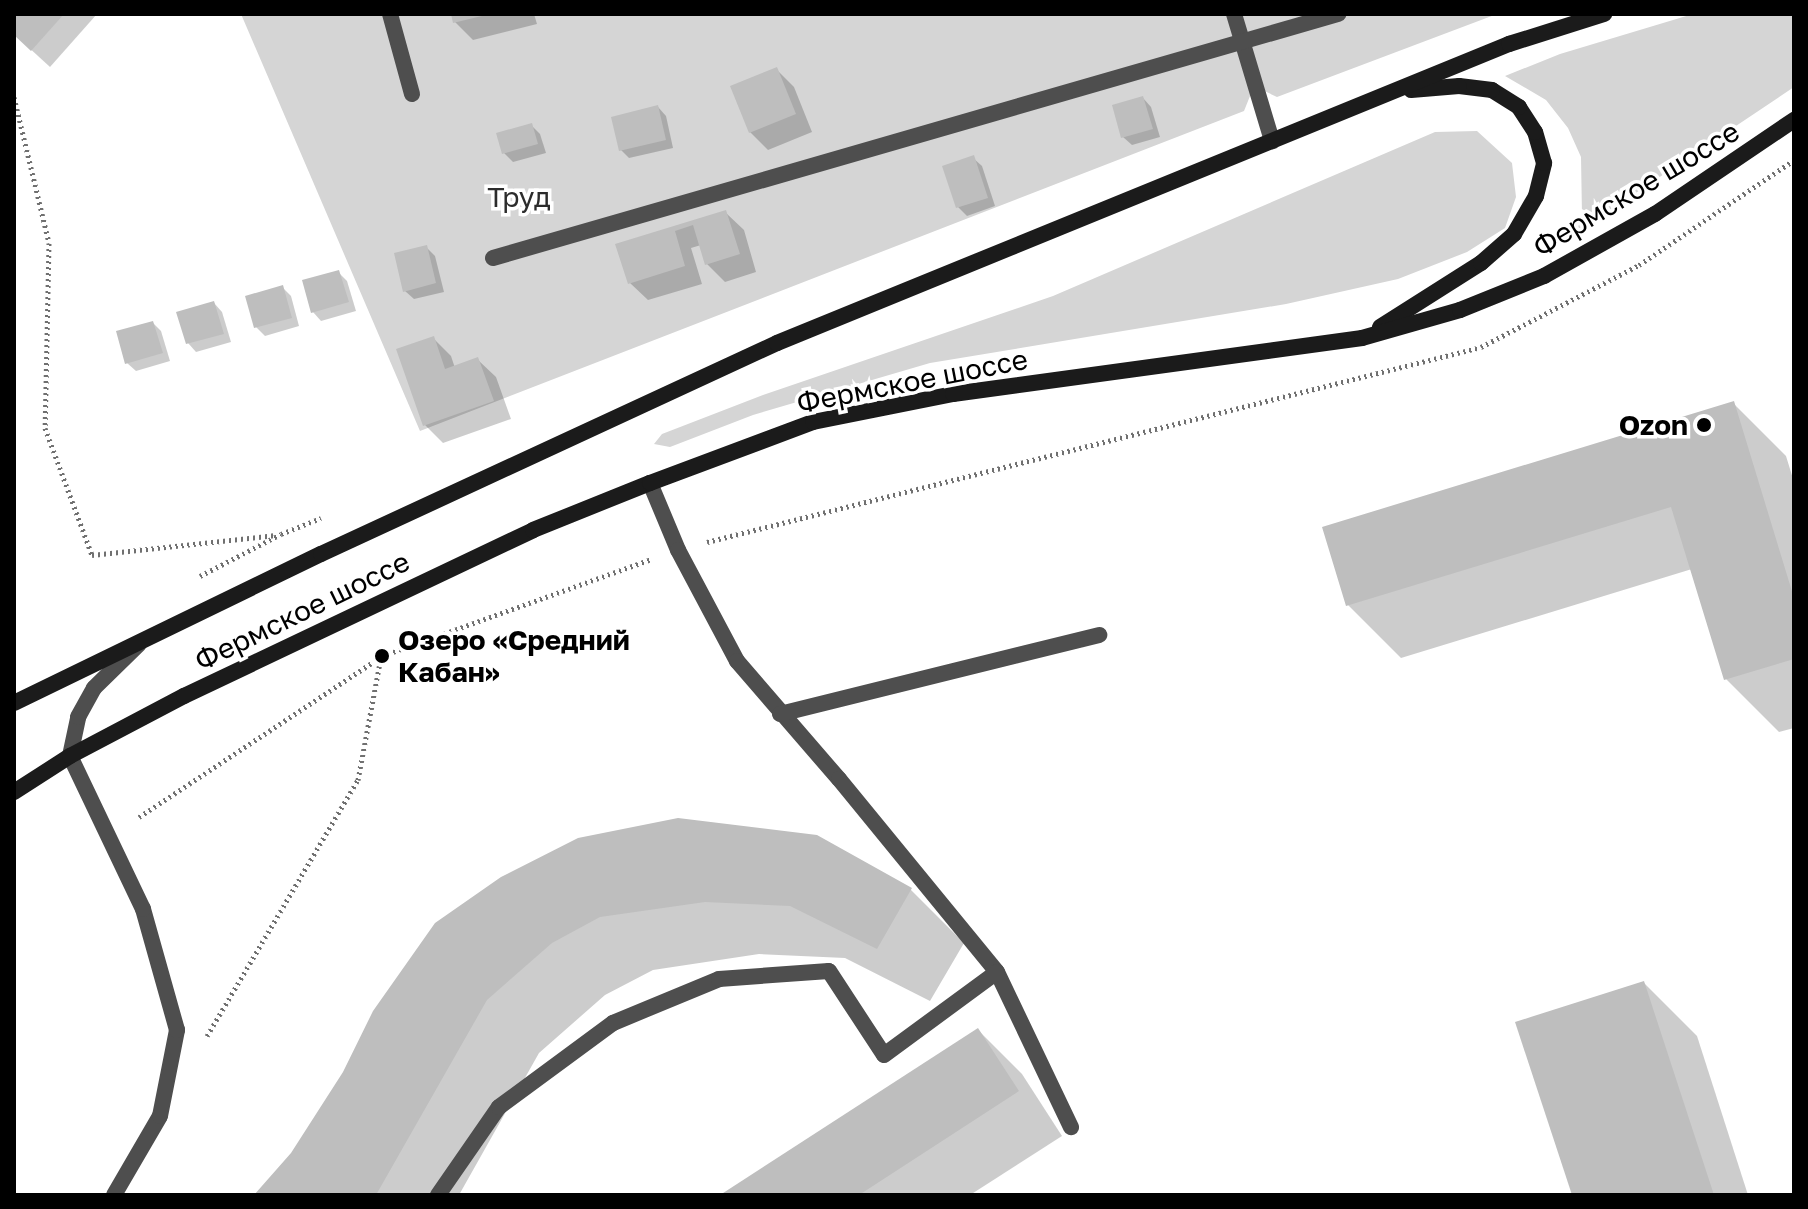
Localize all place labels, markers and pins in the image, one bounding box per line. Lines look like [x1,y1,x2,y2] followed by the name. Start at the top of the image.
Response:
[1619,408,1688,442] place label: Ozon
[1695,416,1713,434] marker: Ozon
[398,623,630,689] place label: Озеро «Средний Кабан»
[373,647,391,665] marker: Озеро «Средний Кабан»

